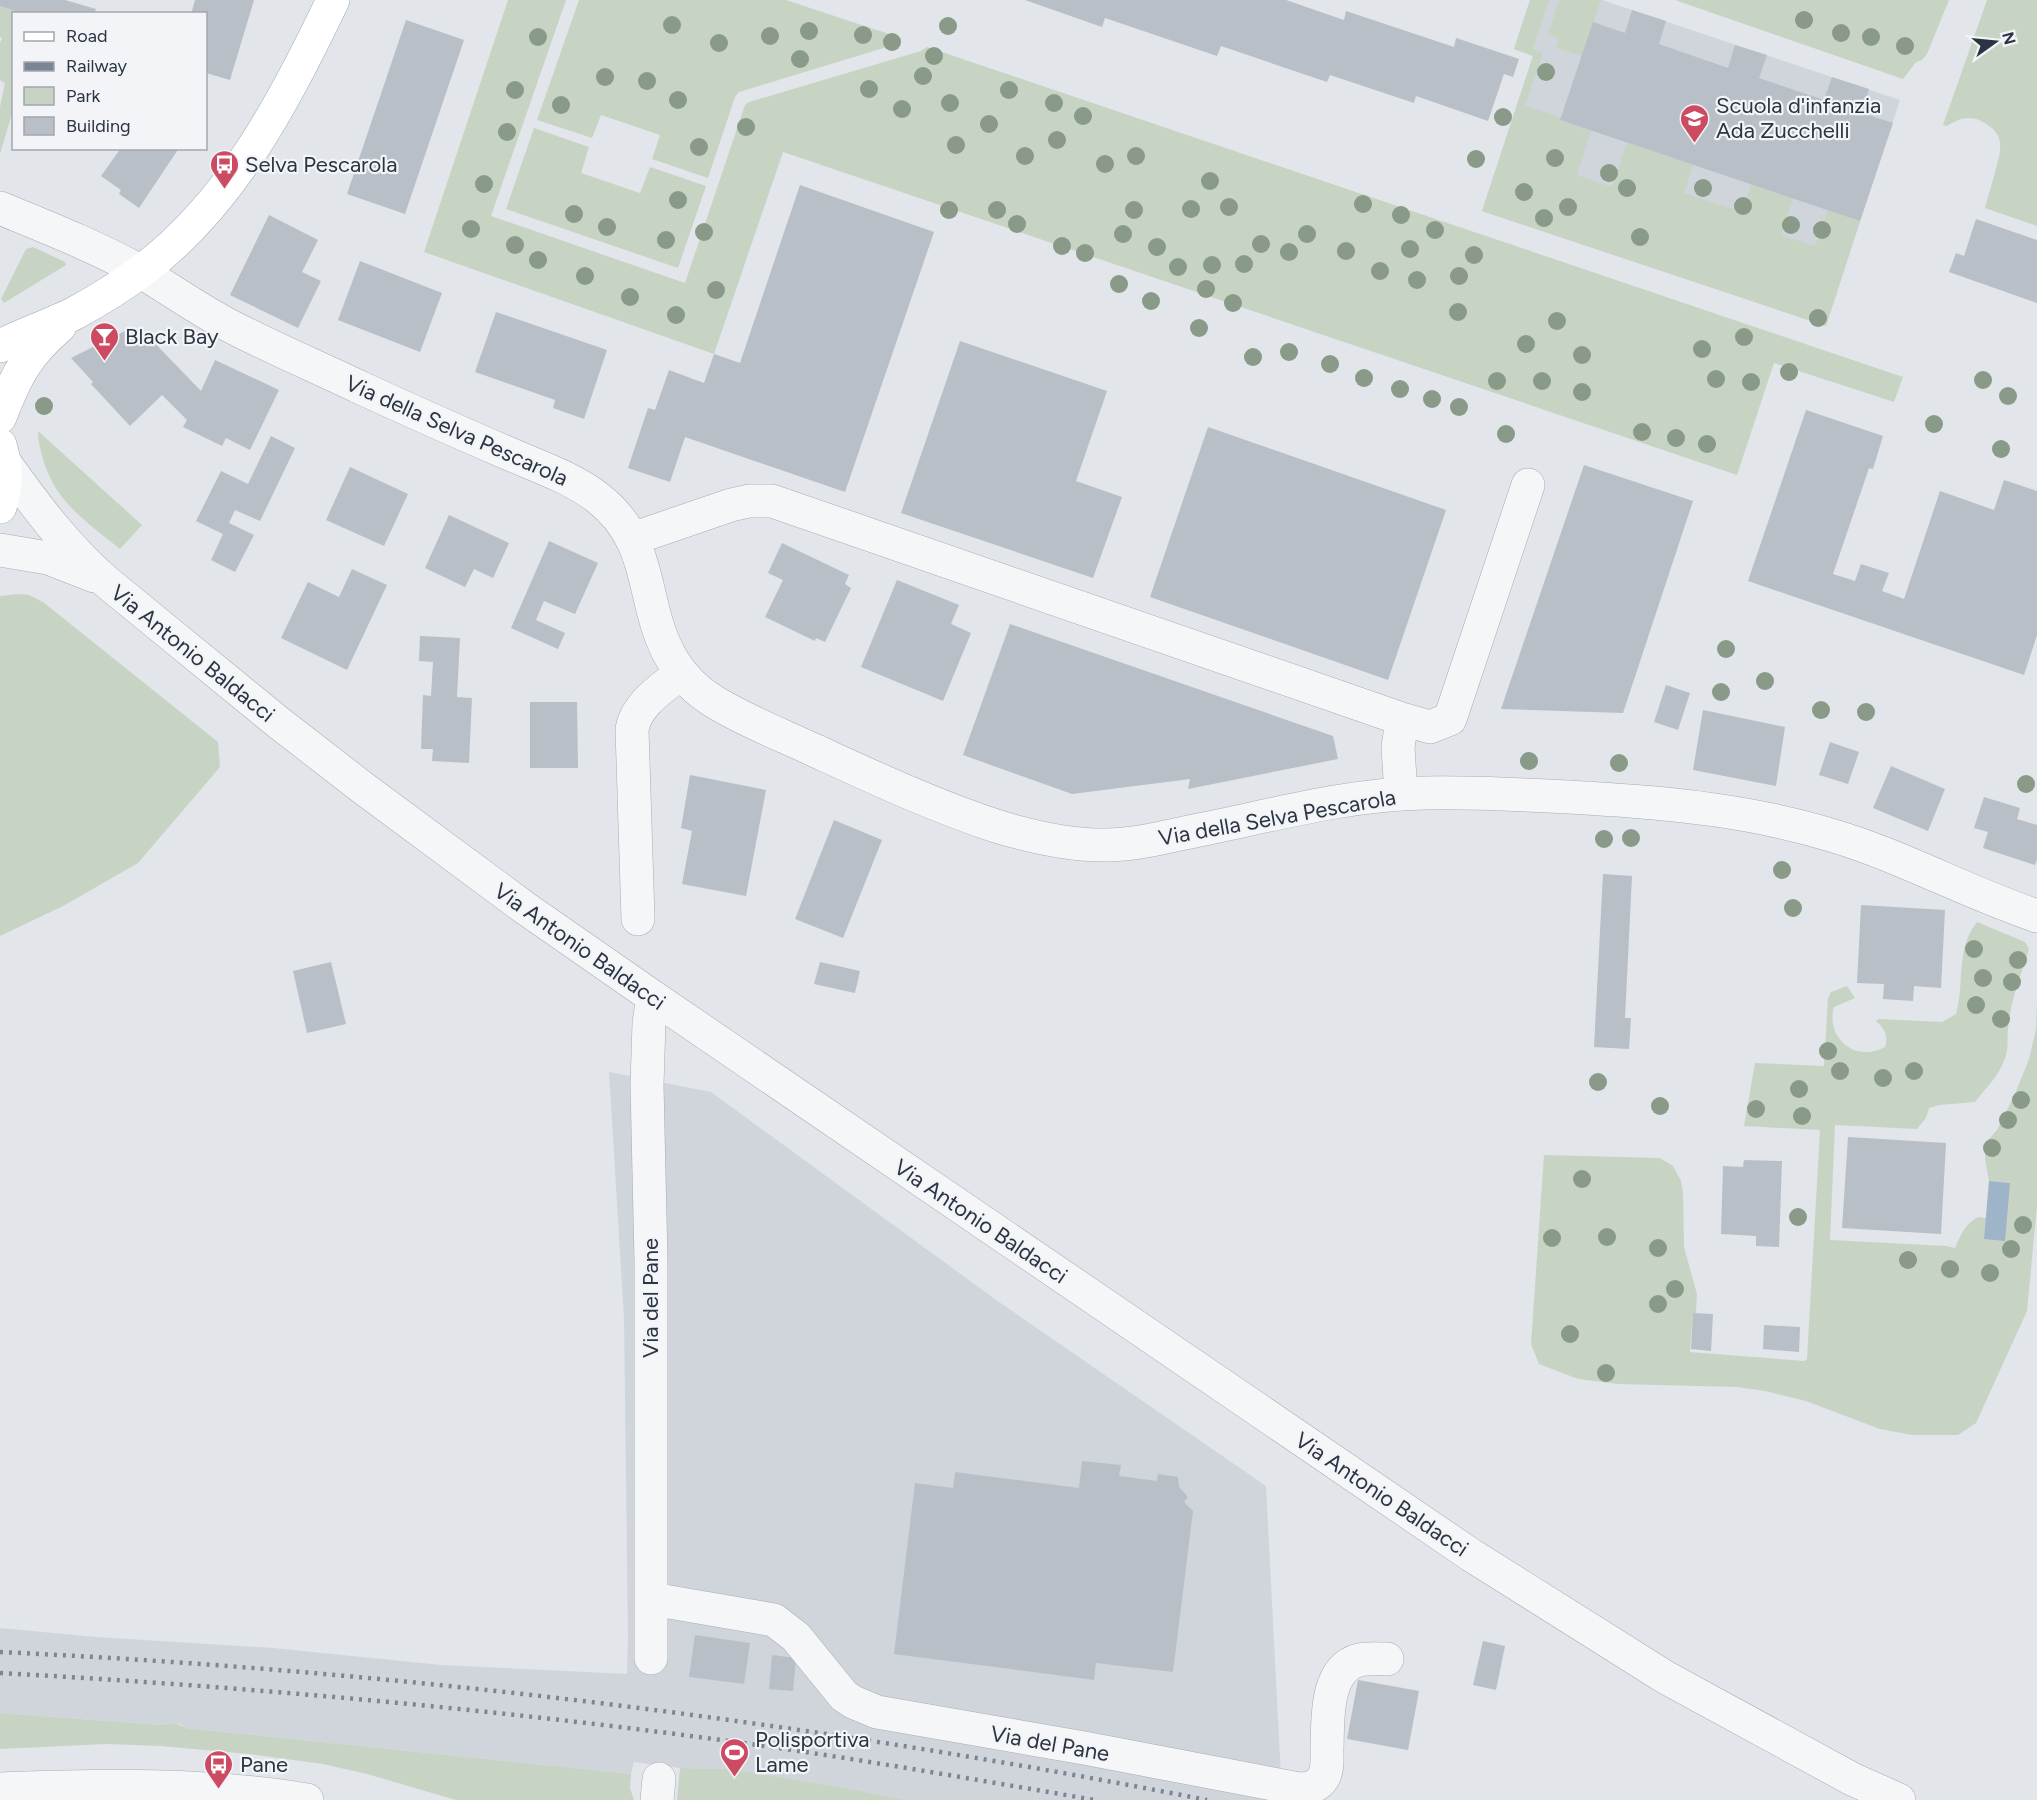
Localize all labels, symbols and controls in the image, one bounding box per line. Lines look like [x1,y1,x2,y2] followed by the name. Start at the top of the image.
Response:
[12,12,207,150] legend
[1965,12,2025,72] north arrow
[66,25,107,47] text: Road
[1998,30,2020,47] text: N
[66,55,128,77] text: Railway
[66,85,101,107] text: Park
[1716,92,1881,144] place label: Scuola d'infanzia Ada Zucchelli
[1679,102,1711,144] school or university icon: Scuola d'infanzia Ada Zucchelli
[66,115,131,137] text: Building
[208,148,240,190] bus stop icon: Selva Pescarola
[245,151,397,178] place label: Selva Pescarola
[88,320,120,362] bar icon: Black Bay
[125,323,219,350] place label: Black Bay
[341,369,572,492] street label: Via della Selva Pescarola
[105,579,280,728] street label: Via Antonio Baldacci
[1156,783,1398,852] street label: Via della Selva Pescarola
[489,877,671,1016] street label: Via Antonio Baldacci
[889,1153,1073,1289] street label: Via Antonio Baldacci
[637,1238,664,1358] street label: Via del Pane
[1290,1426,1474,1562] street label: Via Antonio Baldacci
[988,1720,1111,1767] street label: Via del Pane
[755,1726,870,1778] place label: Polisportiva Lame
[718,1736,750,1778] sports icon: Polisportiva Lame
[203,1748,235,1790] bus stop icon: Pane
[240,1751,288,1778] place label: Pane

